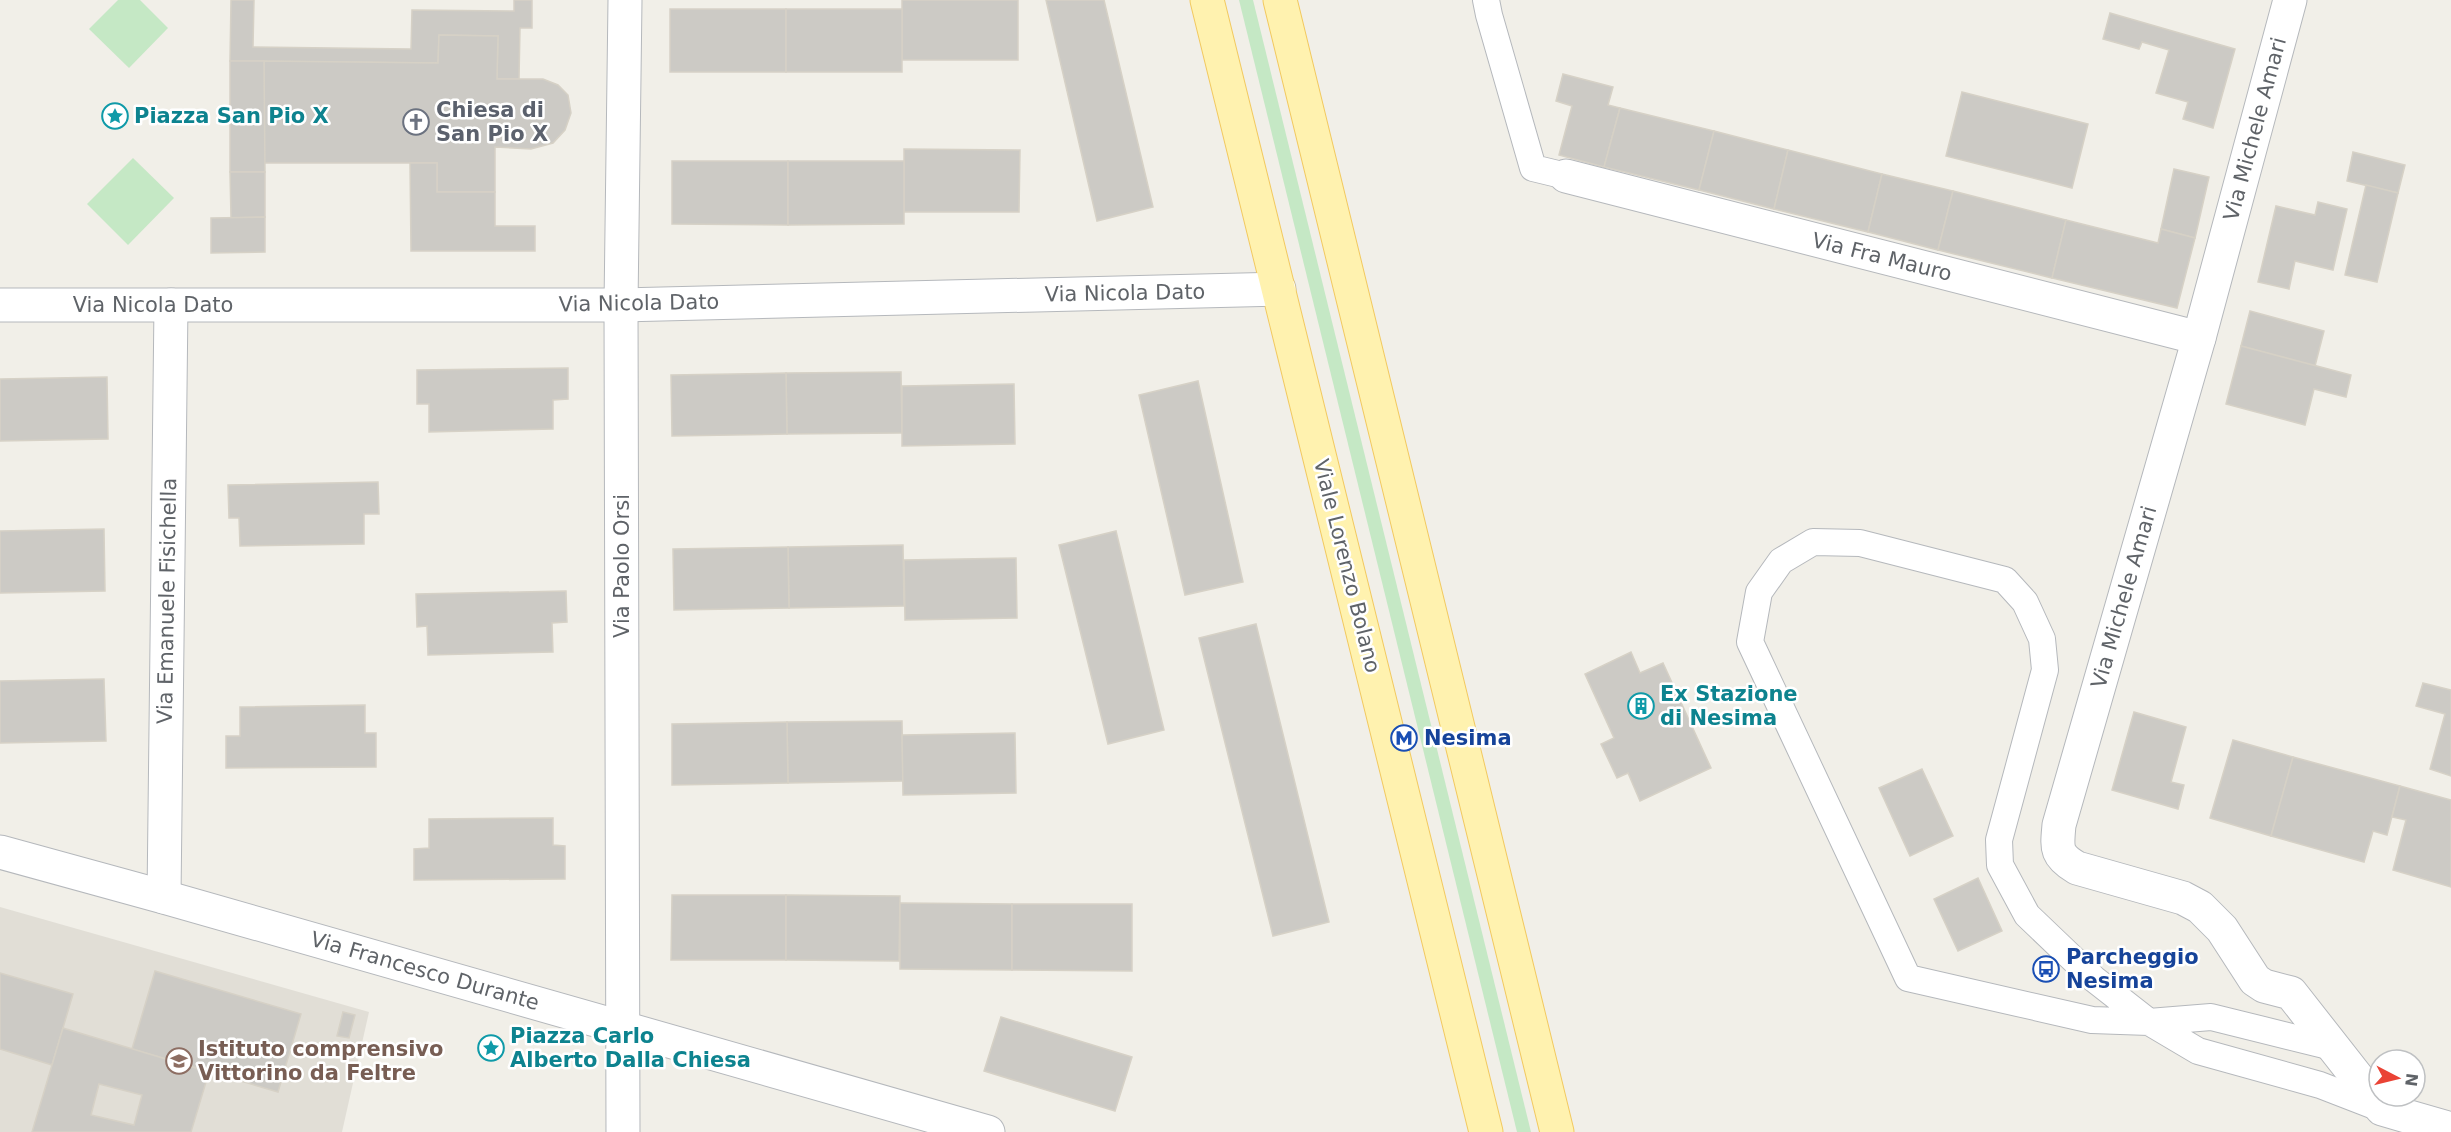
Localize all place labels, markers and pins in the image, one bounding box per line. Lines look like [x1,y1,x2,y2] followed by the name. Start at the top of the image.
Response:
[436,98,548,146] place label: Chiesa di San Pio X
[100,101,130,131] place icon: Piazza San Pio X
[134,104,329,128] place label: Piazza San Pio X
[401,107,431,137] church icon: Chiesa di San Pio X
[1660,682,1798,730] place label: Ex Stazione di Nesima
[1626,691,1656,721] building icon: Ex Stazione di Nesima
[1389,723,1419,753] metro station icon: Nesima
[1424,726,1512,750] place label: Nesima
[2066,945,2199,993] place label: Parcheggio Nesima
[2031,954,2061,984] bus stop icon: Parcheggio Nesima
[510,1024,751,1072] place label: Piazza Carlo Alberto Dalla Chiesa
[476,1033,506,1063] place icon: Piazza Carlo Alberto Dalla Chiesa
[198,1037,443,1085] place label: Istituto comprensivo Vittorino da Feltre
[164,1046,194,1076] school or university icon: Istituto comprensivo Vittorino da Feltre

